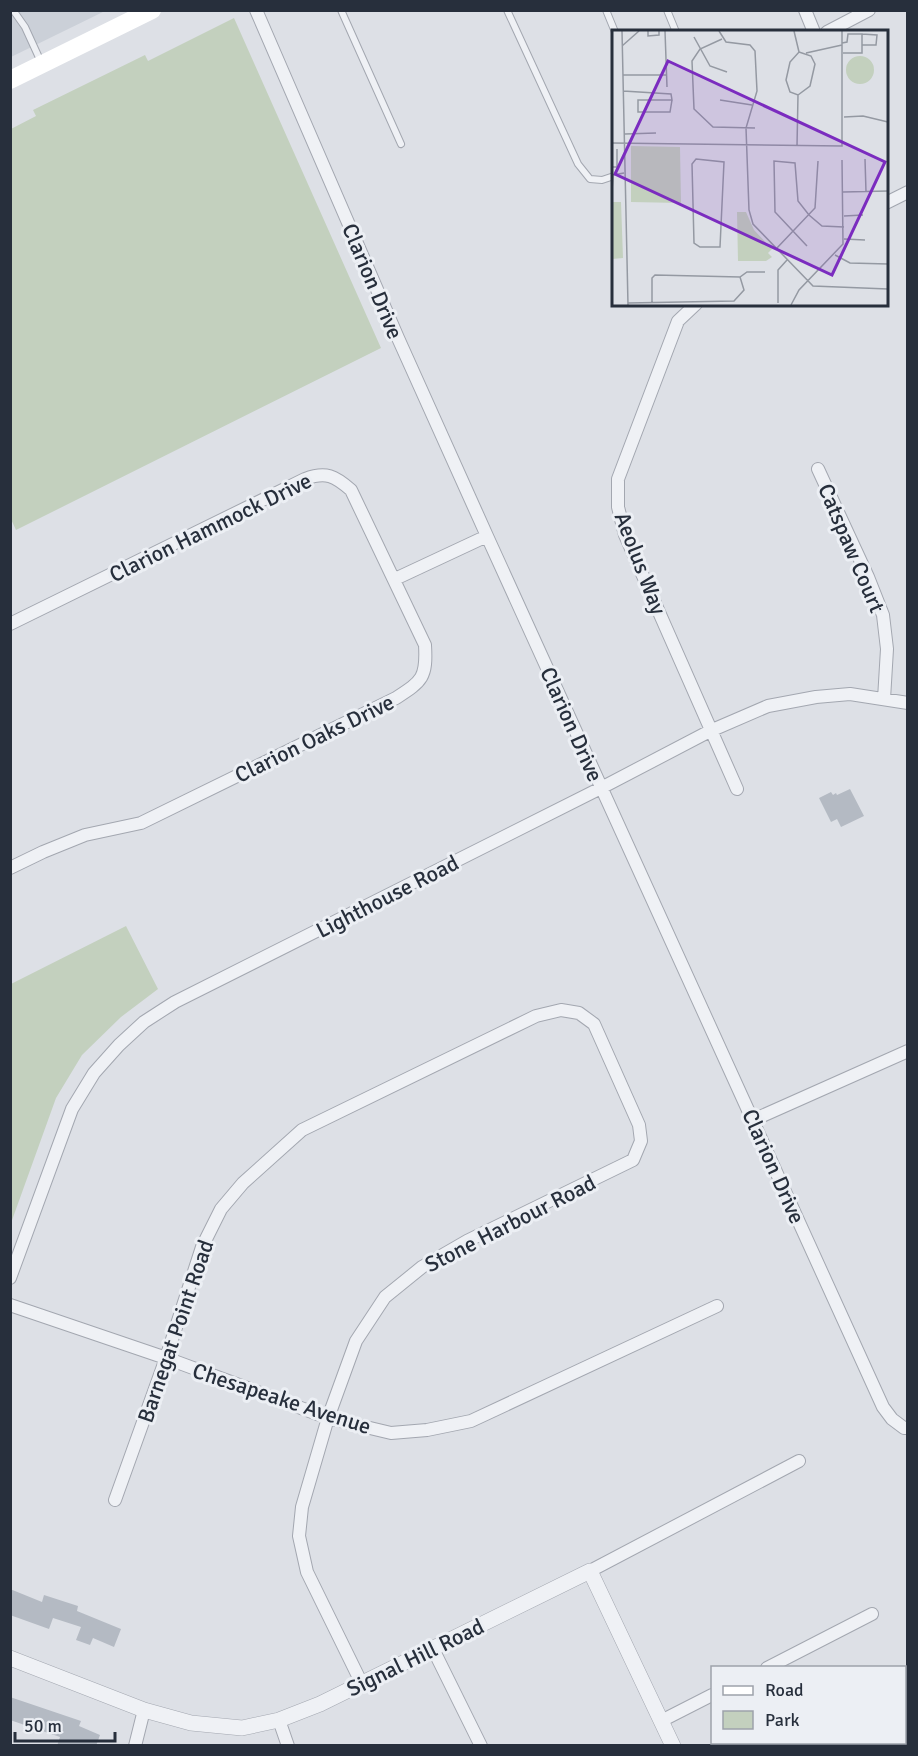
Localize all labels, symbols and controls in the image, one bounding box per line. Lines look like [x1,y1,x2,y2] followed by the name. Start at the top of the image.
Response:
[612,30,888,306] inset map
[336,219,409,343] street label: Clarion Drive
[105,467,316,588] street label: Clarion Hammock Drive
[812,480,891,617] street label: Catspaw Court
[609,508,673,619] street label: Aeolus Way
[534,663,609,786] street label: Clarion Drive
[230,688,398,789] street label: Clarion Oaks Drive
[311,849,463,944] street label: Lighthouse Road
[736,1105,811,1228] street label: Clarion Drive
[420,1169,600,1278] street label: Stone Harbour Road
[132,1236,219,1426] street label: Barnegat Point Road
[189,1357,375,1440] street label: Chesapeake Avenue
[342,1613,488,1702] street label: Signal Hill Road
[711,1666,906,1744] legend
[765,1679,804,1701] text: Road
[15,1705,116,1743] scale bar
[765,1709,800,1731] text: Park
[24,1715,62,1737] text: 50 m

